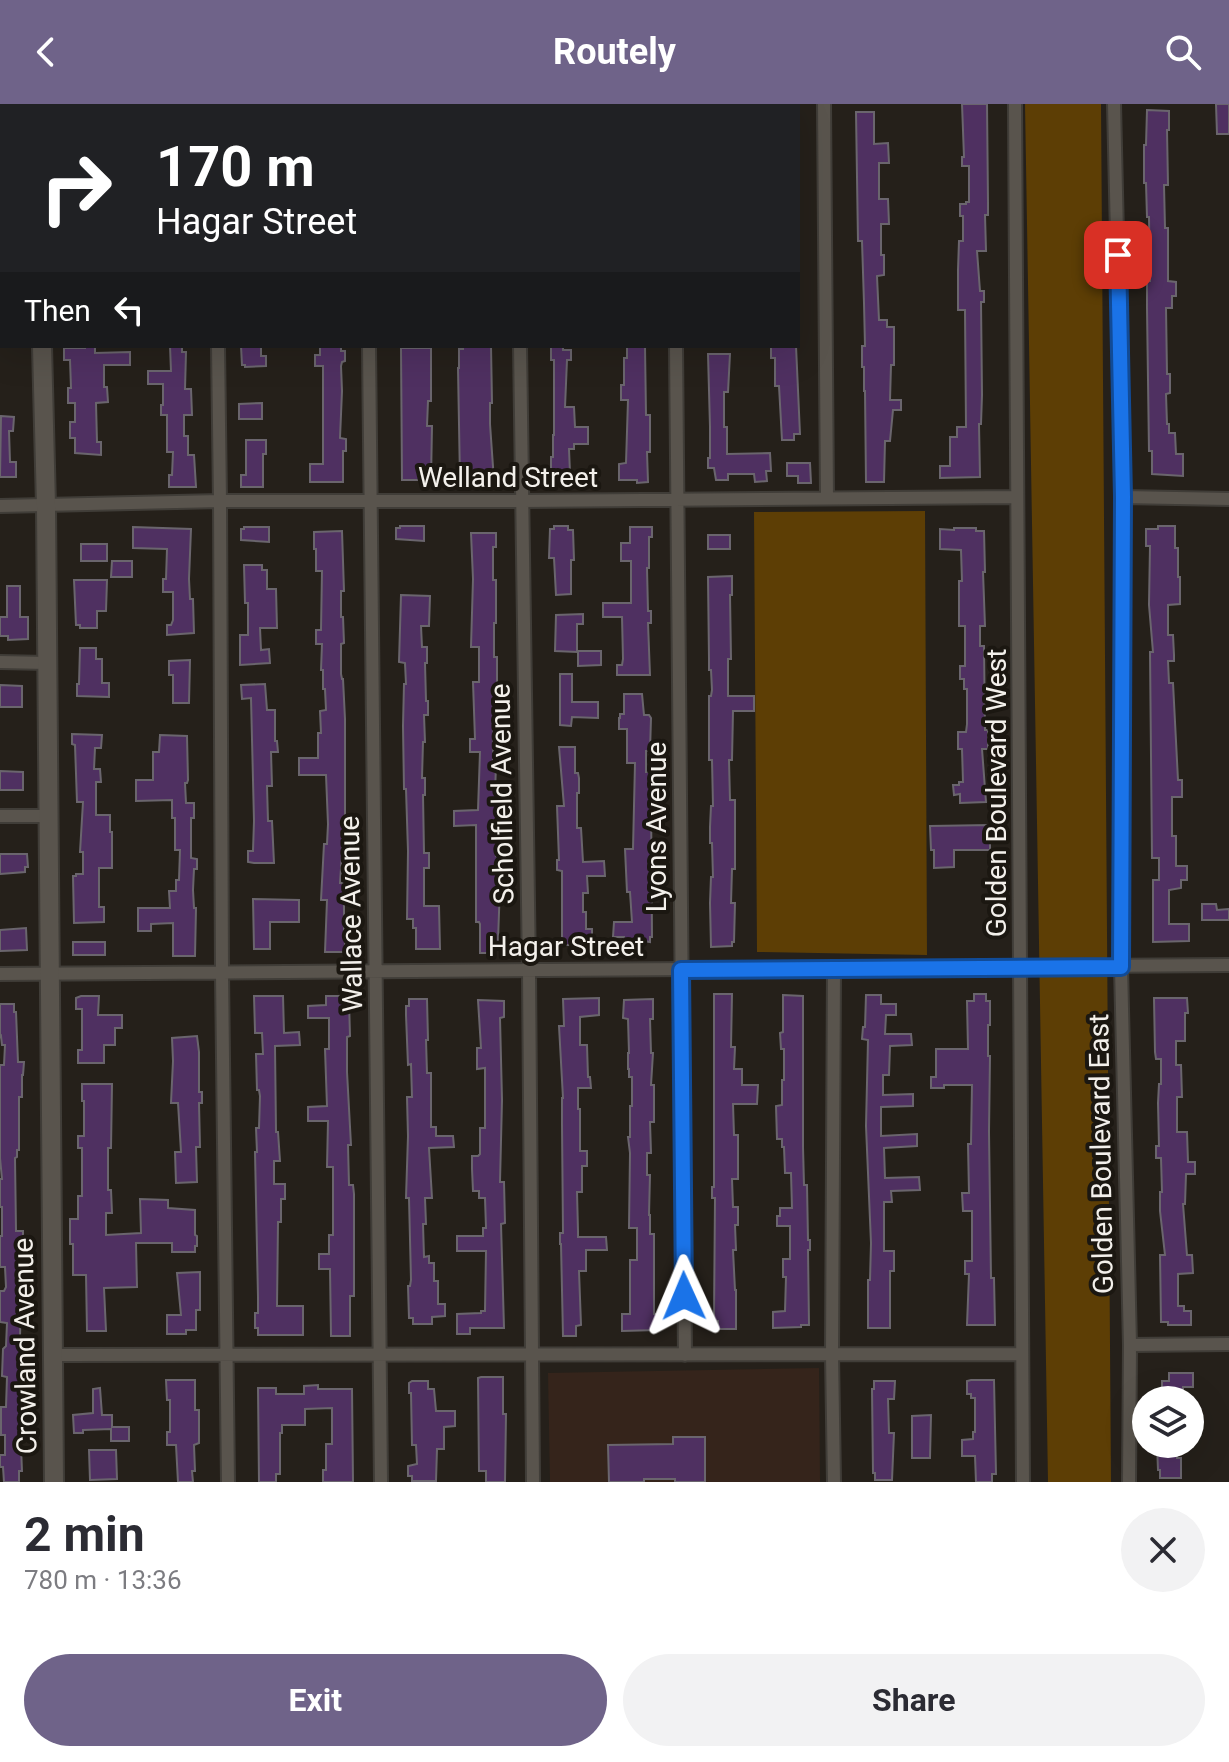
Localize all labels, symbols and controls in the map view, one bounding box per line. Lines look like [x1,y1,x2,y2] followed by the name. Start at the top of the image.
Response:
[24,30,68,74] icon: back
[1161,30,1205,74] icon: search
[553,31,676,73] text: Routely
[156,134,315,200] text: 170 m
[24,136,128,240] icon: right
[156,201,357,243] text: Hagar Street
[1084,221,1152,289] pin
[1096,233,1140,277] icon: arrive
[107,288,151,332] icon: left
[24,293,91,328] text: Then
[418,461,598,494] street label: Welland Street
[980,649,1013,937] street label: Golden Boulevard West
[484,683,520,905] street label: Scholfield Avenue
[640,742,673,912] street label: Lyons Avenue
[333,815,369,1013] street label: Wallace Avenue
[488,930,644,963] street label: Hagar Street
[1082,1013,1120,1295] street label: Golden Boulevard East
[7,1238,43,1454] street label: Crowland Avenue
[642,1254,726,1338] position arrow
[1132,1386,1204,1458] map controls
[1132,1386,1204,1458] button: layers
[24,1506,145,1563] text: 2 min
[1121,1508,1205,1592] button: close
[24,1565,182,1595] text: 780 m · 13:36
[24,1654,607,1746] button: Exit
[623,1654,1205,1746] button: Share

